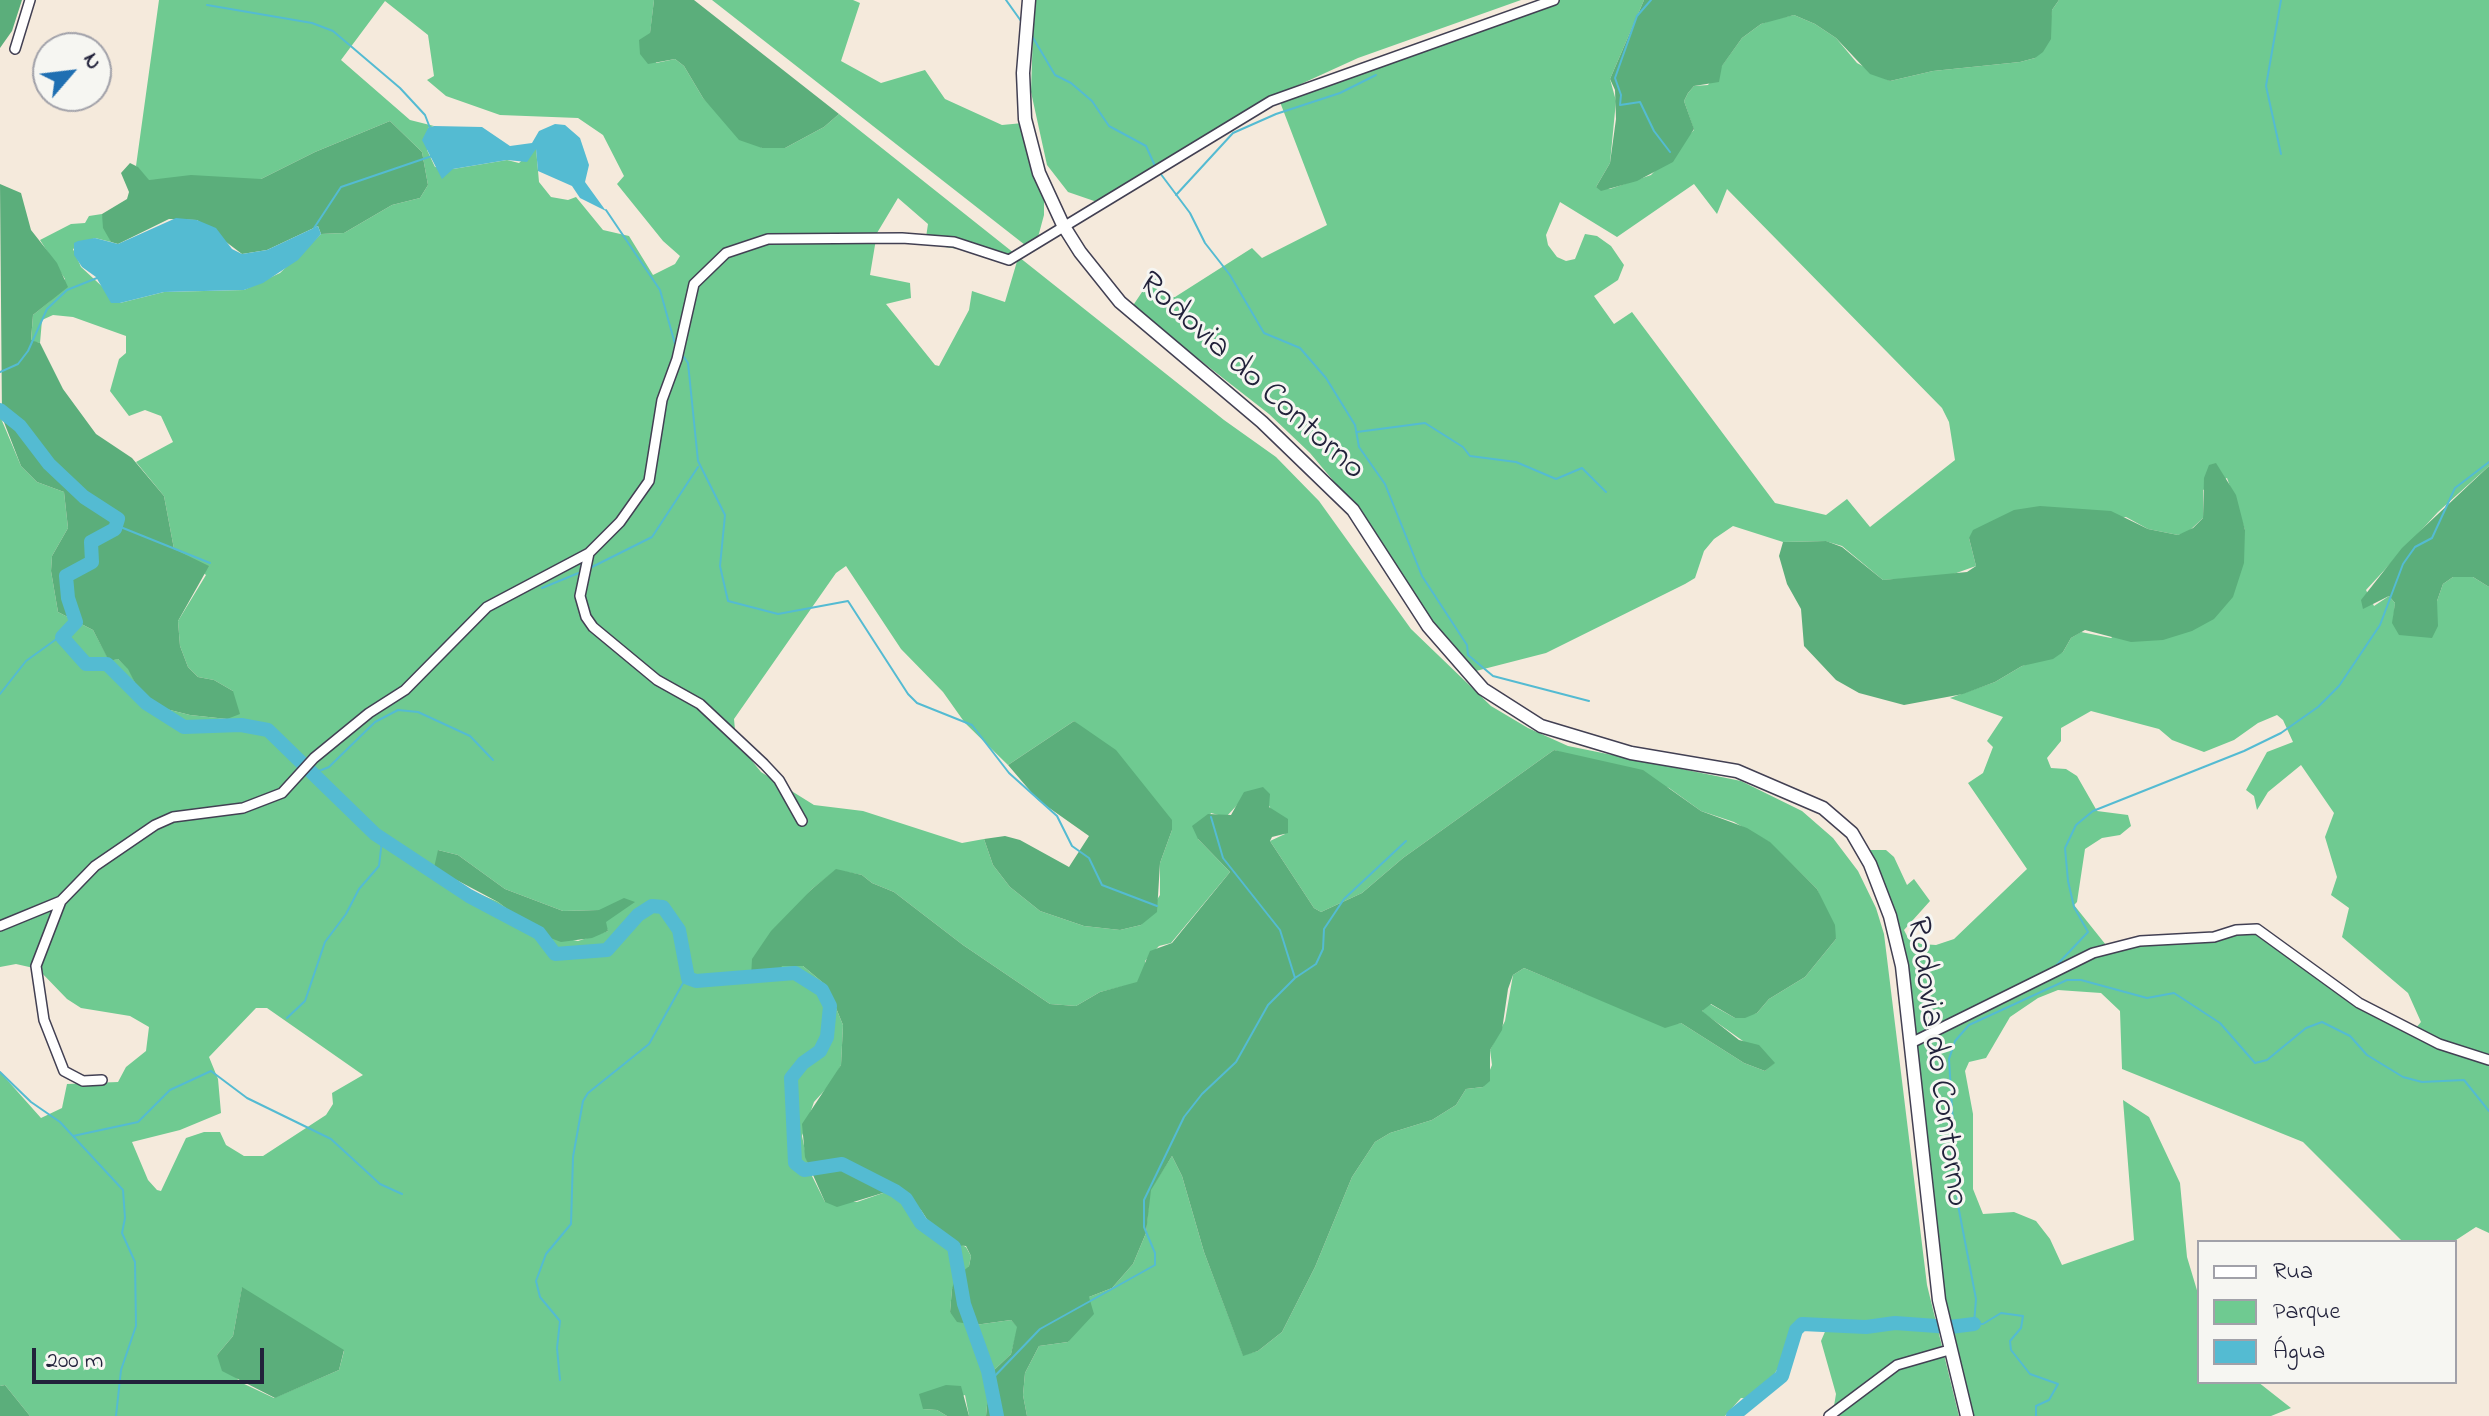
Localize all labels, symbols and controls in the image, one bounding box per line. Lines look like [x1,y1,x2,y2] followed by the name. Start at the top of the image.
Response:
[32,32,112,112] north arrow
[74,48,109,76] text: N
[1128,265,1372,491] street label: Rodovia do Contorno
[1894,915,1976,1209] street label: Rodovia do Contorno
[2197,1240,2457,1384] legend
[2273,1255,2313,1290] text: Rua
[2273,1295,2340,1330] text: Parque
[36,1332,268,1382] scale bar
[2273,1335,2325,1370] text: Água
[46,1344,103,1379] text: 200 m

